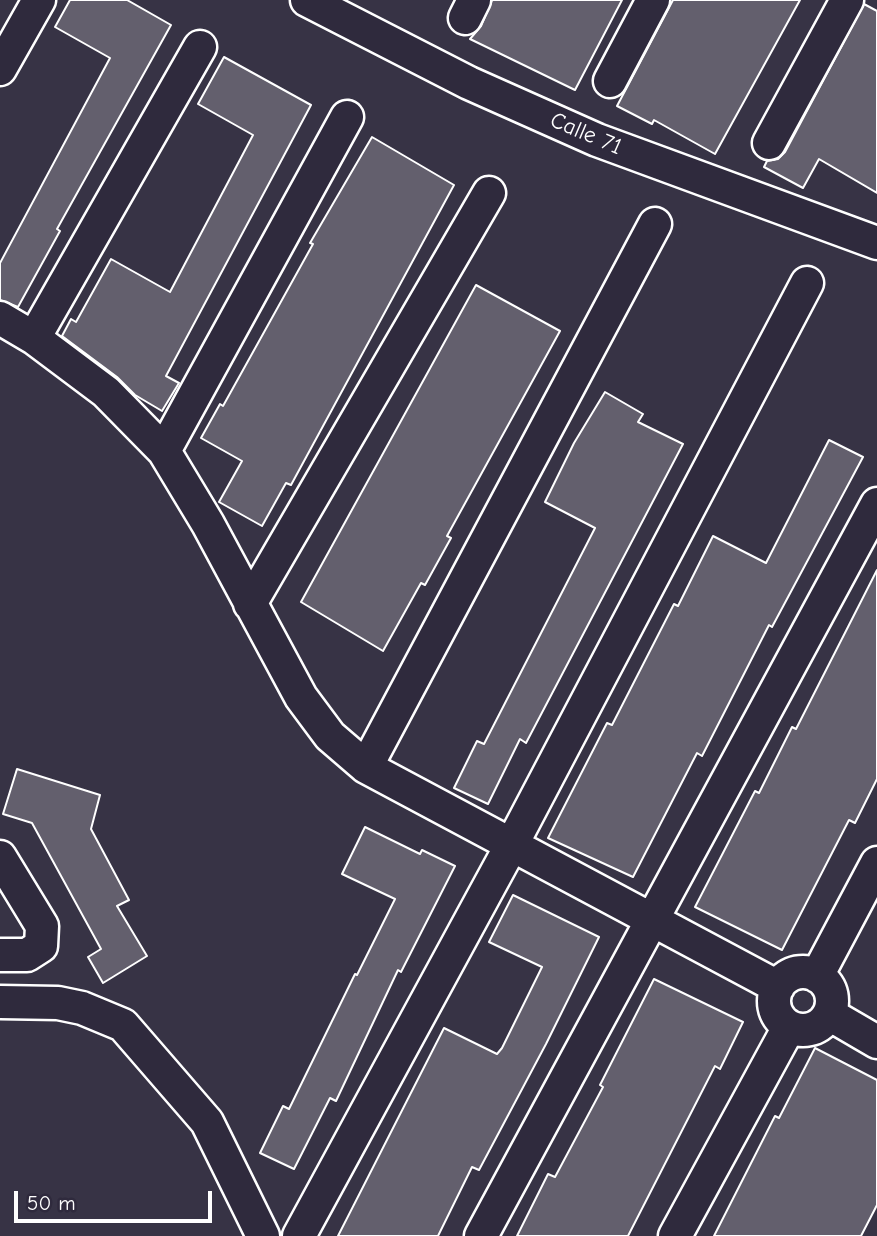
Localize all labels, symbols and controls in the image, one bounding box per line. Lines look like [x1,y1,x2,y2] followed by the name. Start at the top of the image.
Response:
[546,107,626,161] street label: Calle 71
[18,1176,215,1220] scale bar
[27,1191,76,1215] text: 50 m

